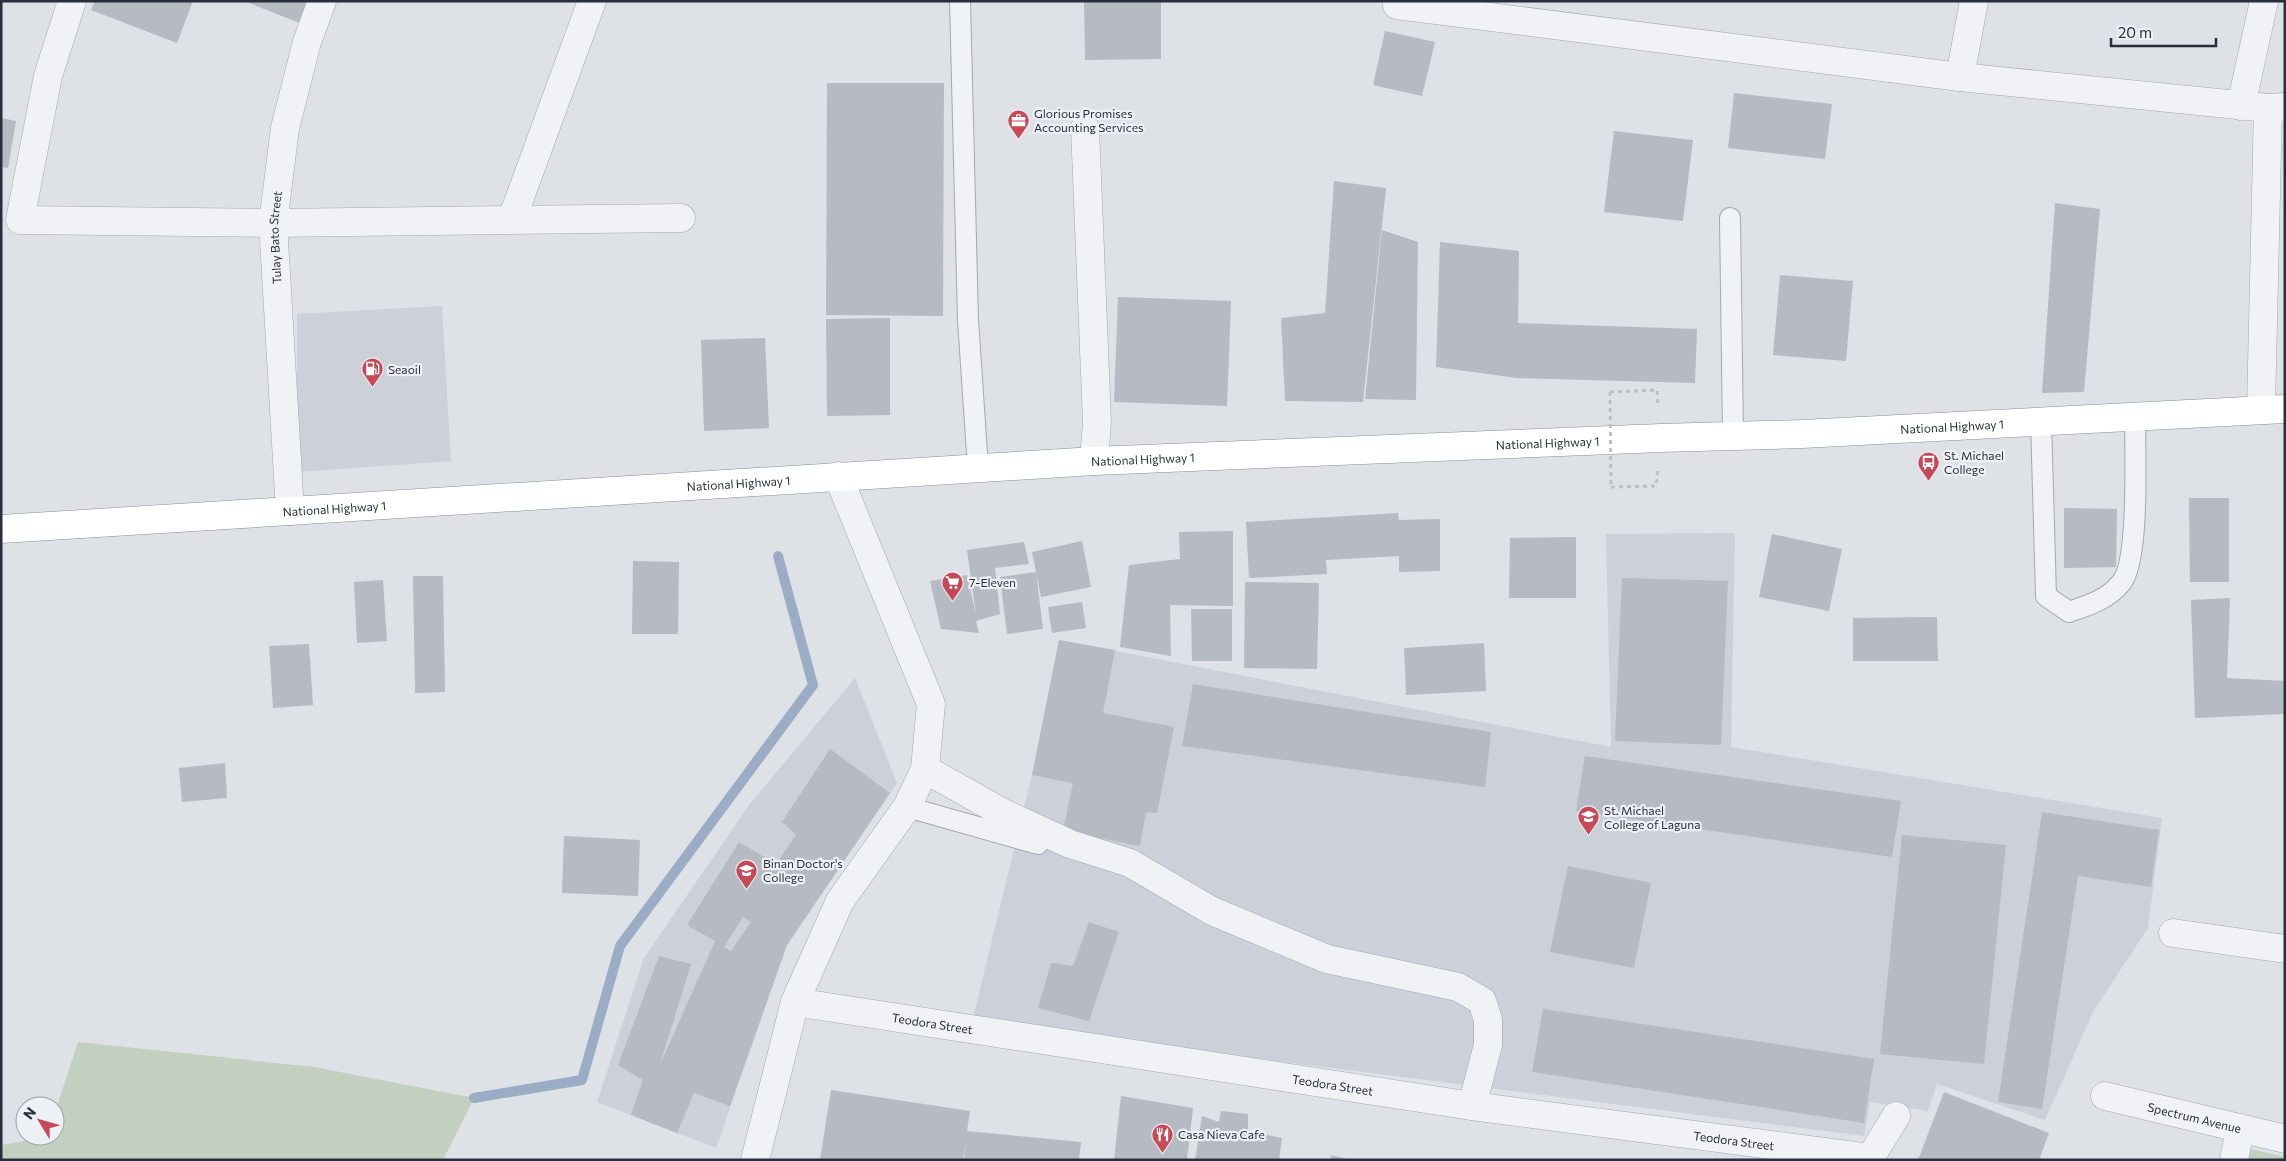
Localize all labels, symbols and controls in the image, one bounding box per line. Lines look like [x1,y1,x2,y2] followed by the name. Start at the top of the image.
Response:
[2111,15,2216,47] scale bar
[2118,23,2152,41] text: 20 m
[1034,106,1143,134] place label: Glorious Promises Accounting Services
[1006,108,1030,139] office icon: Glorious Promises Accounting Services
[266,190,284,285] street label: Tulay Bato Street
[360,357,384,388] fuel station icon: Seaoil
[388,362,421,376] place label: Seaoil
[1900,417,2004,436] street label: National Highway 1
[1495,434,1600,452] street label: National Highway 1
[1944,448,2004,476] place label: St. Michael College
[1091,450,1195,468] street label: National Highway 1
[1916,450,1940,481] bus stop icon: St. Michael College
[686,473,791,493] street label: National Highway 1
[282,498,387,518] street label: National Highway 1
[941,570,965,601] supermarket icon: 7-Eleven
[969,575,1016,589] place label: 7-Eleven
[1604,803,1700,831] place label: St. Michael College of Laguna
[1576,805,1600,836] school or university icon: St. Michael College of Laguna
[763,856,843,884] place label: Binan Doctor's College
[735,858,759,889] school or university icon: Binan Doctor's College
[891,1010,974,1036] street label: Teodora Street
[1291,1071,1374,1098] street label: Teodora Street
[15,1096,65,1146] north arrow
[2146,1099,2243,1135] street label: Spectrum Avenue
[19,1104,39,1122] text: N
[1150,1122,1174,1153] restaurant icon: Casa Nieva Cafe
[1178,1127,1265,1141] place label: Casa Nieva Cafe
[1692,1128,1775,1152] street label: Teodora Street

